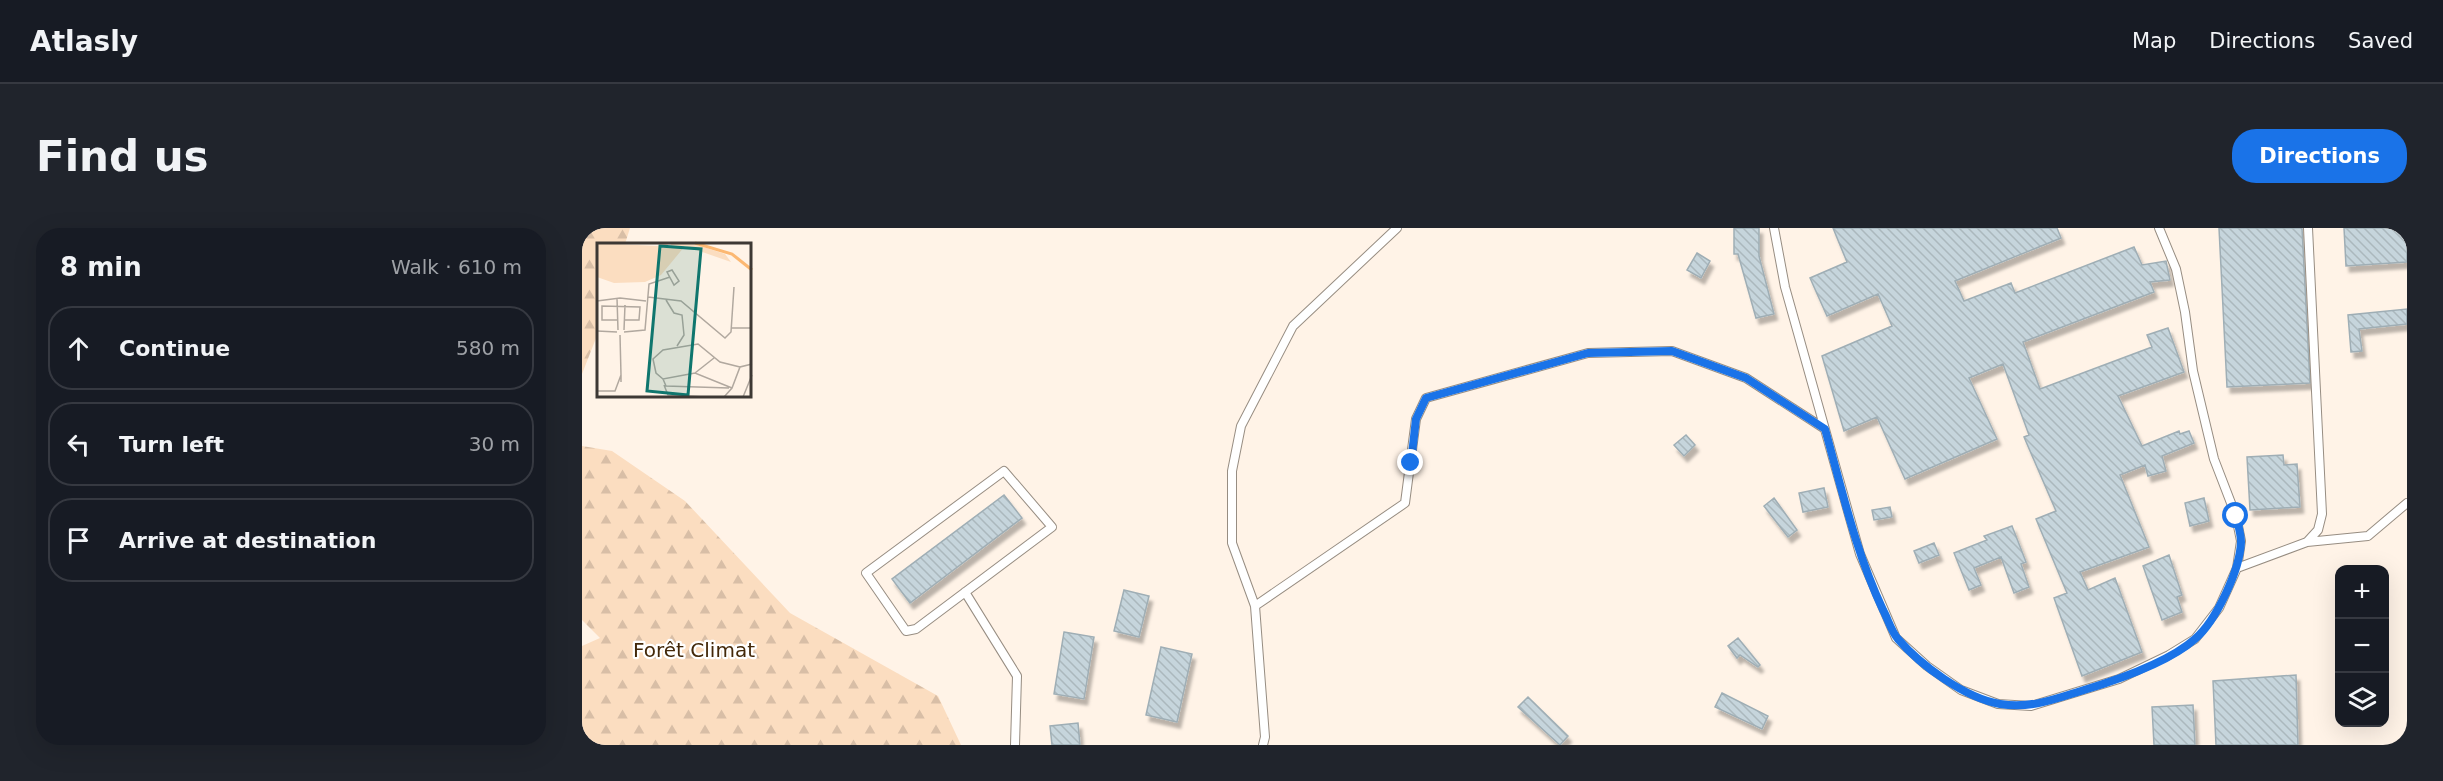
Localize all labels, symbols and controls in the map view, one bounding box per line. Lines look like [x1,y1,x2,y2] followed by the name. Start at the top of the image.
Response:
[30,25,138,58] text: Atlasly
[2132,29,2176,53] text: Map
[2209,29,2315,53] text: Directions
[2348,29,2413,53] text: Saved
[2232,129,2407,183] button: Directions
[36,132,209,181] text: Find us
[597,243,752,398] inset map
[60,252,142,282] text: 8 min
[391,255,522,279] text: Walk · 610 m
[62,332,95,365] icon: ahead
[119,336,230,361] text: Continue
[456,336,520,360] text: 580 m
[62,428,95,461] icon: left
[119,432,224,457] text: Turn left
[469,432,520,456] text: 30 m
[1397,449,1423,475] route end
[2222,502,2248,528] route start
[62,524,95,557] icon: arrive
[119,528,376,553] text: Arrive at destination
[2335,565,2389,727] map controls
[2335,565,2389,619] button: +
[2335,619,2389,673] button: −
[633,638,755,662] park label: Forêt Climat
[2335,673,2389,727] button: layers

